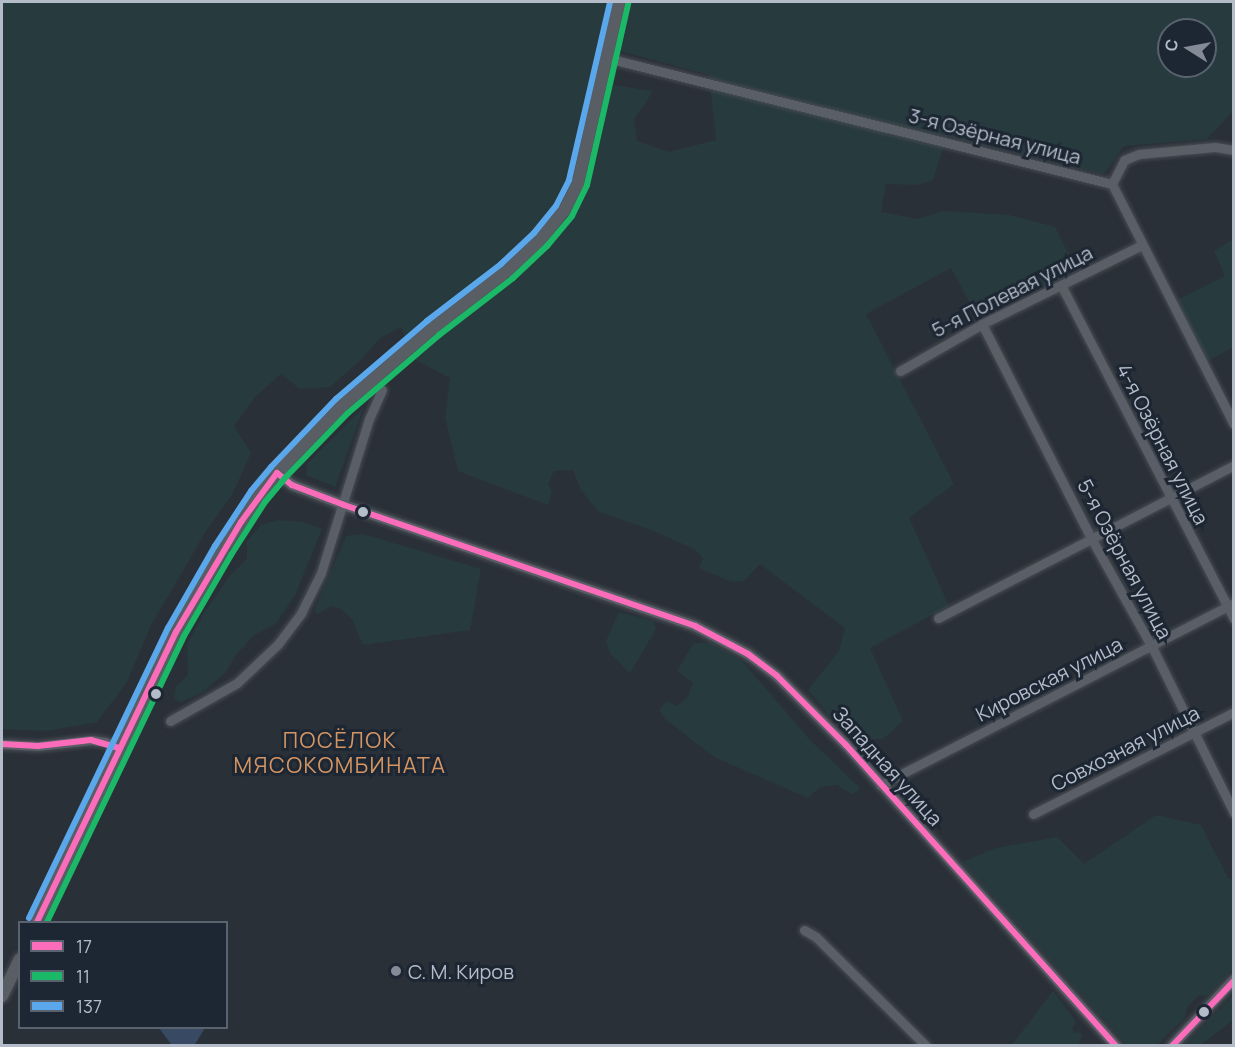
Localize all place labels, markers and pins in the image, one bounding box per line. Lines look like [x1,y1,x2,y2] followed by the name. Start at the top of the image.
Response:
[357,506,369,518] unlabelled marker
[150,688,162,700] unlabelled marker
[408,959,514,983] place label: С. М. Киров
[389,964,403,978] marker: С. М. Киров
[1198,1006,1210,1018] unlabelled marker

